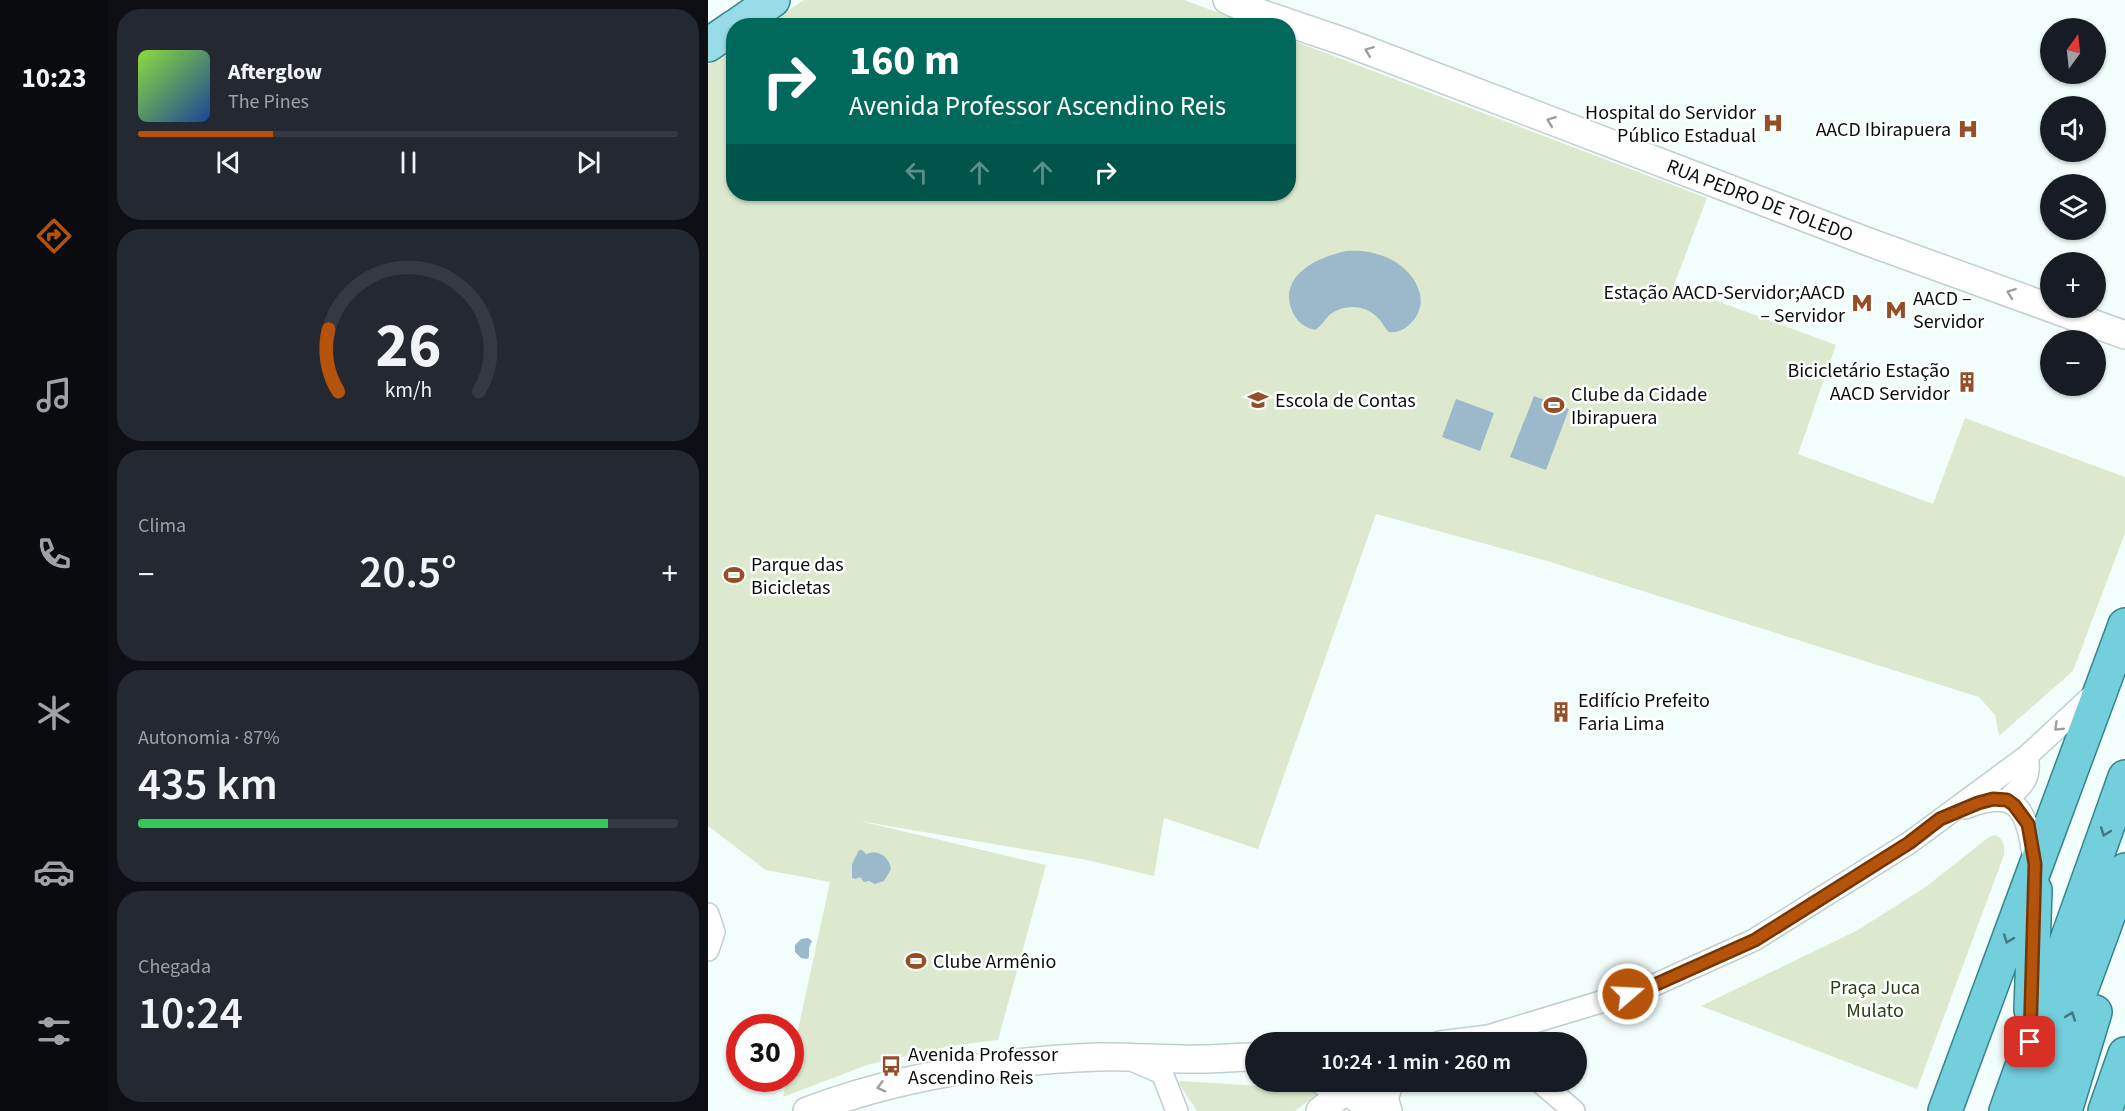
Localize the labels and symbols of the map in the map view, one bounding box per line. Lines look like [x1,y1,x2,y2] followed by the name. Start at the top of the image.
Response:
[2040,18,2106,84] north arrow
[1364,46,1375,58] one-way arrow
[1585,99,1756,150] place label: Hospital do Servidor Público Estadual
[1761,111,1785,135] hospital icon: Hospital do Servidor Público Estadual
[1546,115,1557,128] one-way arrow
[1816,116,1951,144] place label: AACD Ibirapuera
[1956,117,1980,141] hospital icon: AACD Ibirapuera
[1662,152,1857,249] street label: RUA PEDRO DE TOLEDO
[1603,279,1845,330] place label: Estação AACD-Servidor;AACD – Servidor
[1913,285,1984,336] place label: AACD – Servidor
[2006,288,2017,301] one-way arrow
[1850,291,1874,315] metro station icon: Estação AACD-Servidor;AACD – Servidor
[1884,298,1908,322] metro station icon: AACD – Servidor
[1787,357,1950,408] place label: Bicicletário Estação AACD Servidor
[1955,370,1979,394] building icon: Bicicletário Estação AACD Servidor
[1571,381,1707,432] place label: Clube da Cidade Ibirapuera
[1275,387,1416,415] place label: Escola de Contas
[1246,388,1270,412] school or university icon: Escola de Contas
[1542,393,1566,417] sports icon: Clube da Cidade Ibirapuera
[751,551,844,602] place label: Parque das Bicicletas
[722,563,746,587] sports icon: Parque das Bicicletas
[1578,687,1710,738] place label: Edifício Prefeito Faria Lima
[1549,700,1573,724] building icon: Edifício Prefeito Faria Lima
[2054,720,2064,731] one-way arrow
[2100,826,2113,837] one-way arrow
[2002,933,2015,944] one-way arrow
[933,948,1056,976] place label: Clube Armênio
[904,949,928,973] sports icon: Clube Armênio
[1596,962,1660,1026] position arrow
[1830,974,1920,1025] park label: Praça Juca Mulato
[2064,1011,2077,1022] one-way arrow
[726,1014,804,1092] speed limit sign: 30
[2004,1016,2055,1067] pin
[908,1041,1058,1092] place label: Avenida Professor Ascendino Reis
[879,1054,903,1078] bus stop icon: Avenida Professor Ascendino Reis
[876,1080,886,1093] one-way arrow

